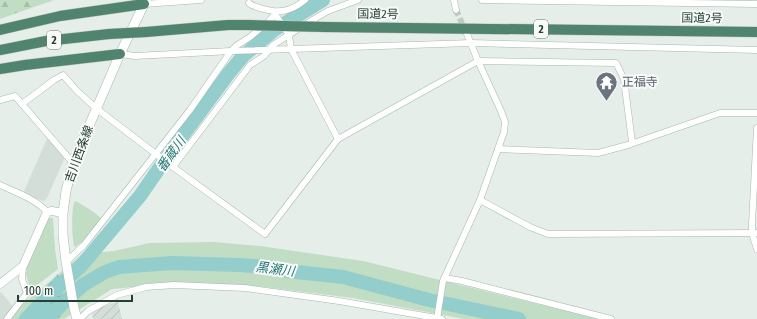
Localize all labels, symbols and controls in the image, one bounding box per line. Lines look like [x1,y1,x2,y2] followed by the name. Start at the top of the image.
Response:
[357,7,399,21] street label: 国道2号
[681,11,723,25] street label: 国道2号
[534,20,548,38] road number: 2
[47,31,61,49] road number: 2
[594,69,620,102] temple icon: 正福寺
[622,75,658,89] place label: 正福寺
[62,123,96,185] street label: 吉川西条線
[153,132,190,174] water label: 番蔵川
[255,259,297,279] water label: 黒瀬川
[18,277,132,303] scale bar
[24,284,53,298] text: 100 m

